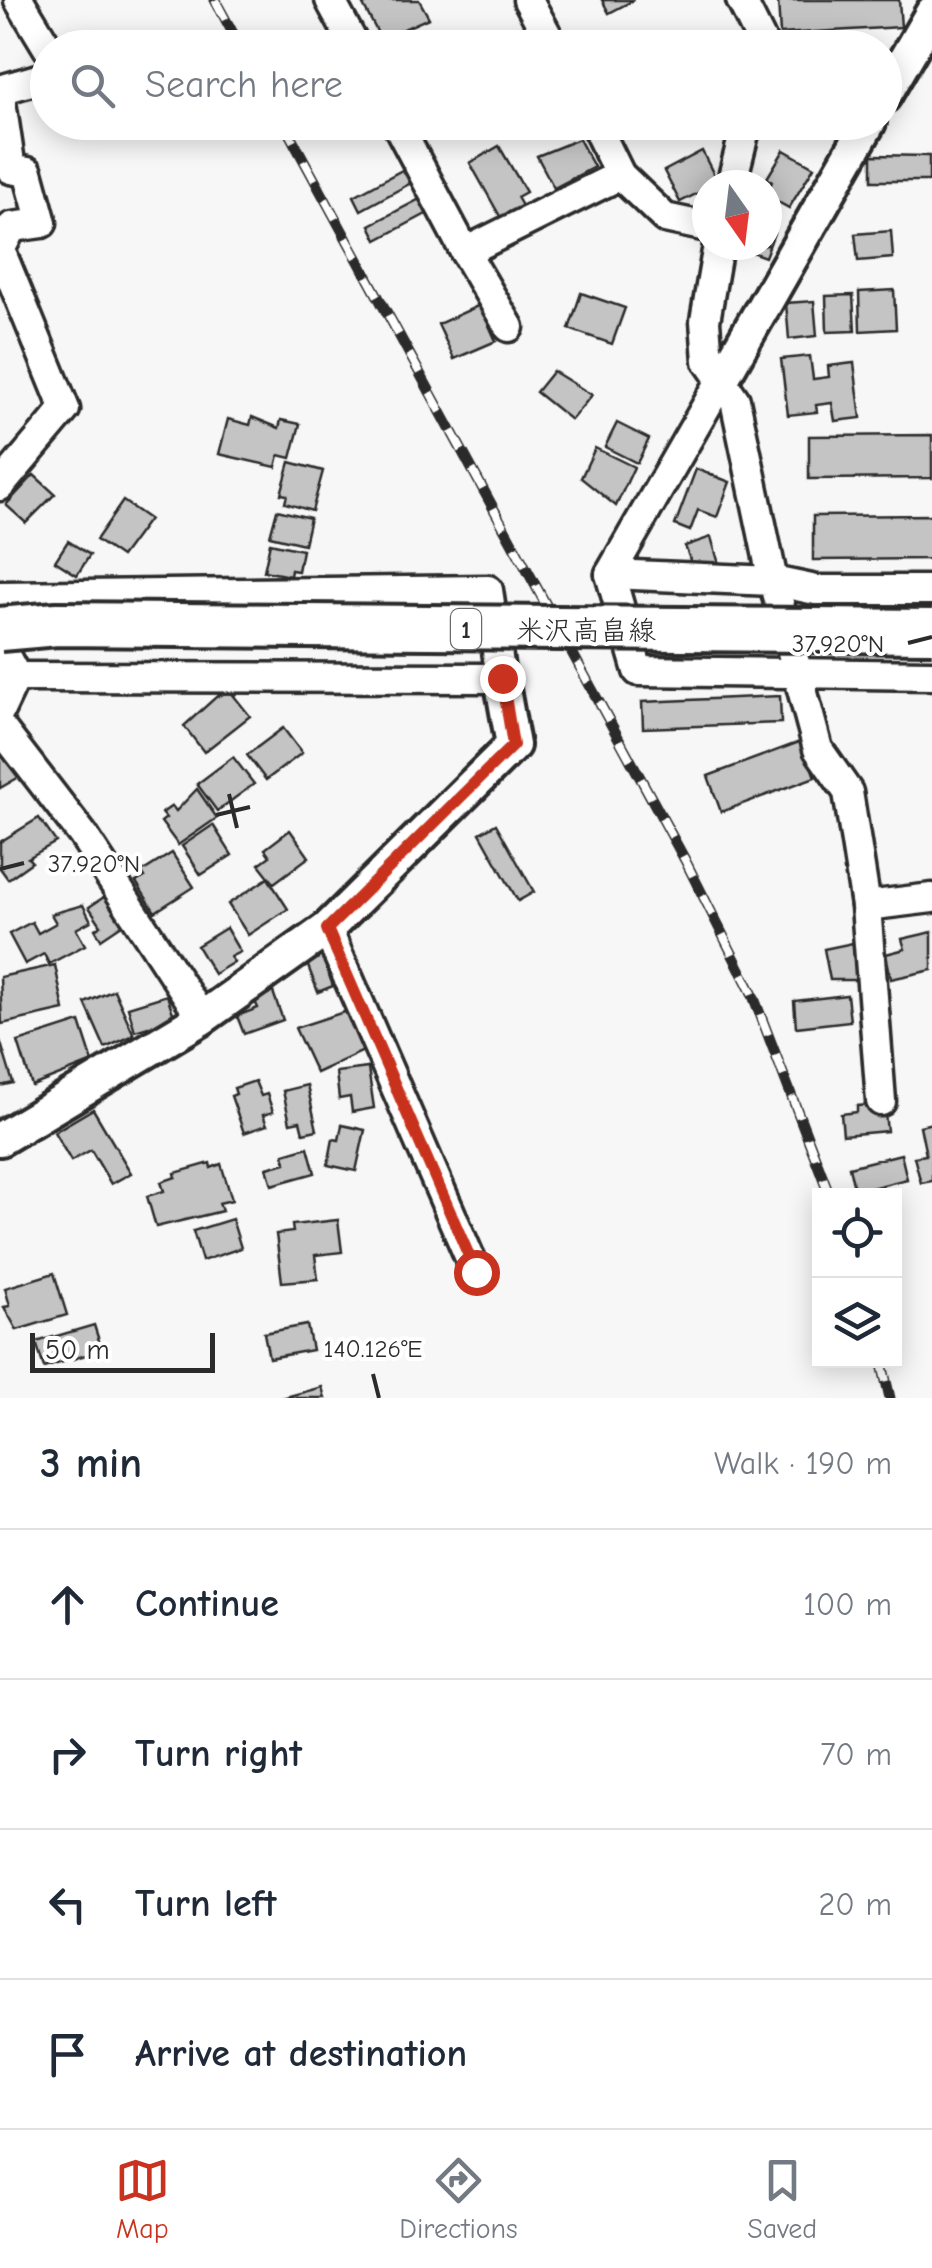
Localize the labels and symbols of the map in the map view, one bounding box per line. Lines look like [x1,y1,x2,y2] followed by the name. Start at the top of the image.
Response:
[692,170,782,260] north arrow
[451,609,481,649] road number: 1
[516,615,656,647] street label: 米沢高畠線
[792,629,884,658] text: 37.920°N
[480,656,526,702] route end
[48,849,140,878] text: 37.920°N
[454,1250,500,1296] route start
[30,1328,215,1372] scale bar
[324,1334,422,1363] text: 140.126°E

